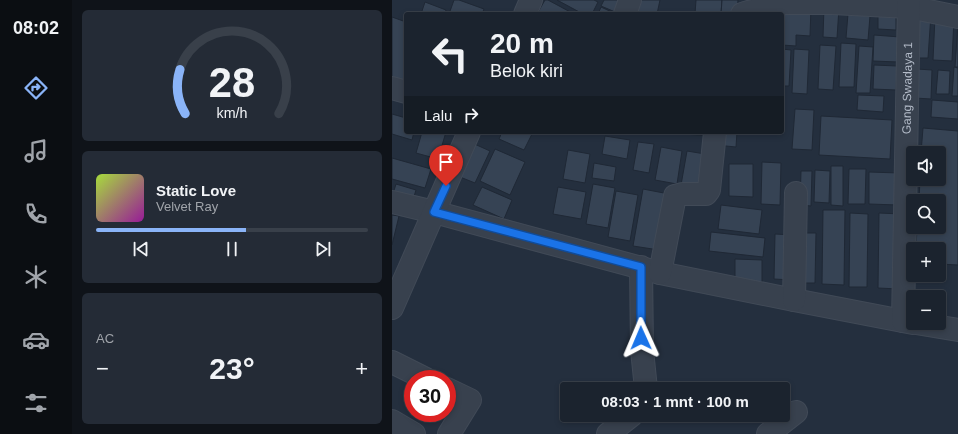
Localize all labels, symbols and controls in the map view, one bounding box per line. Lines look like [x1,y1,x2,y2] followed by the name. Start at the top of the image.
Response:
[13,18,59,38] text: 08:02
[424,28,476,80] icon: left
[490,28,554,59] text: 20 m
[899,41,915,134] street label: Gang Swadaya 1
[209,58,255,105] text: 28
[490,61,563,81] text: Belok kiri
[22,74,50,102] icon: directions
[217,104,248,120] text: km/h
[460,104,482,126] icon: right
[424,107,452,124] text: Lalu
[22,137,50,165] icon: music
[429,145,463,186] pin
[906,146,946,330] map controls
[906,146,946,186] button: sound
[435,151,457,173] icon: arrive
[156,182,236,199] text: Static Love
[906,194,946,234] button: search
[156,199,218,214] text: Velvet Ray
[22,200,50,228] icon: phone
[130,238,152,260] icon: previous
[221,238,243,260] icon: pause
[312,238,334,260] icon: next
[906,242,946,282] button: +
[22,263,50,291] icon: climate
[906,290,946,330] button: −
[620,317,662,359] position arrow
[22,326,50,354] icon: car
[96,331,114,346] text: AC
[209,352,255,385] text: 23°
[96,356,109,381] text: −
[355,356,368,381] text: +
[404,370,456,422] speed limit sign: 30
[22,389,50,417] icon: filters
[601,393,749,410] text: 08:03 · 1 mnt · 100 m

